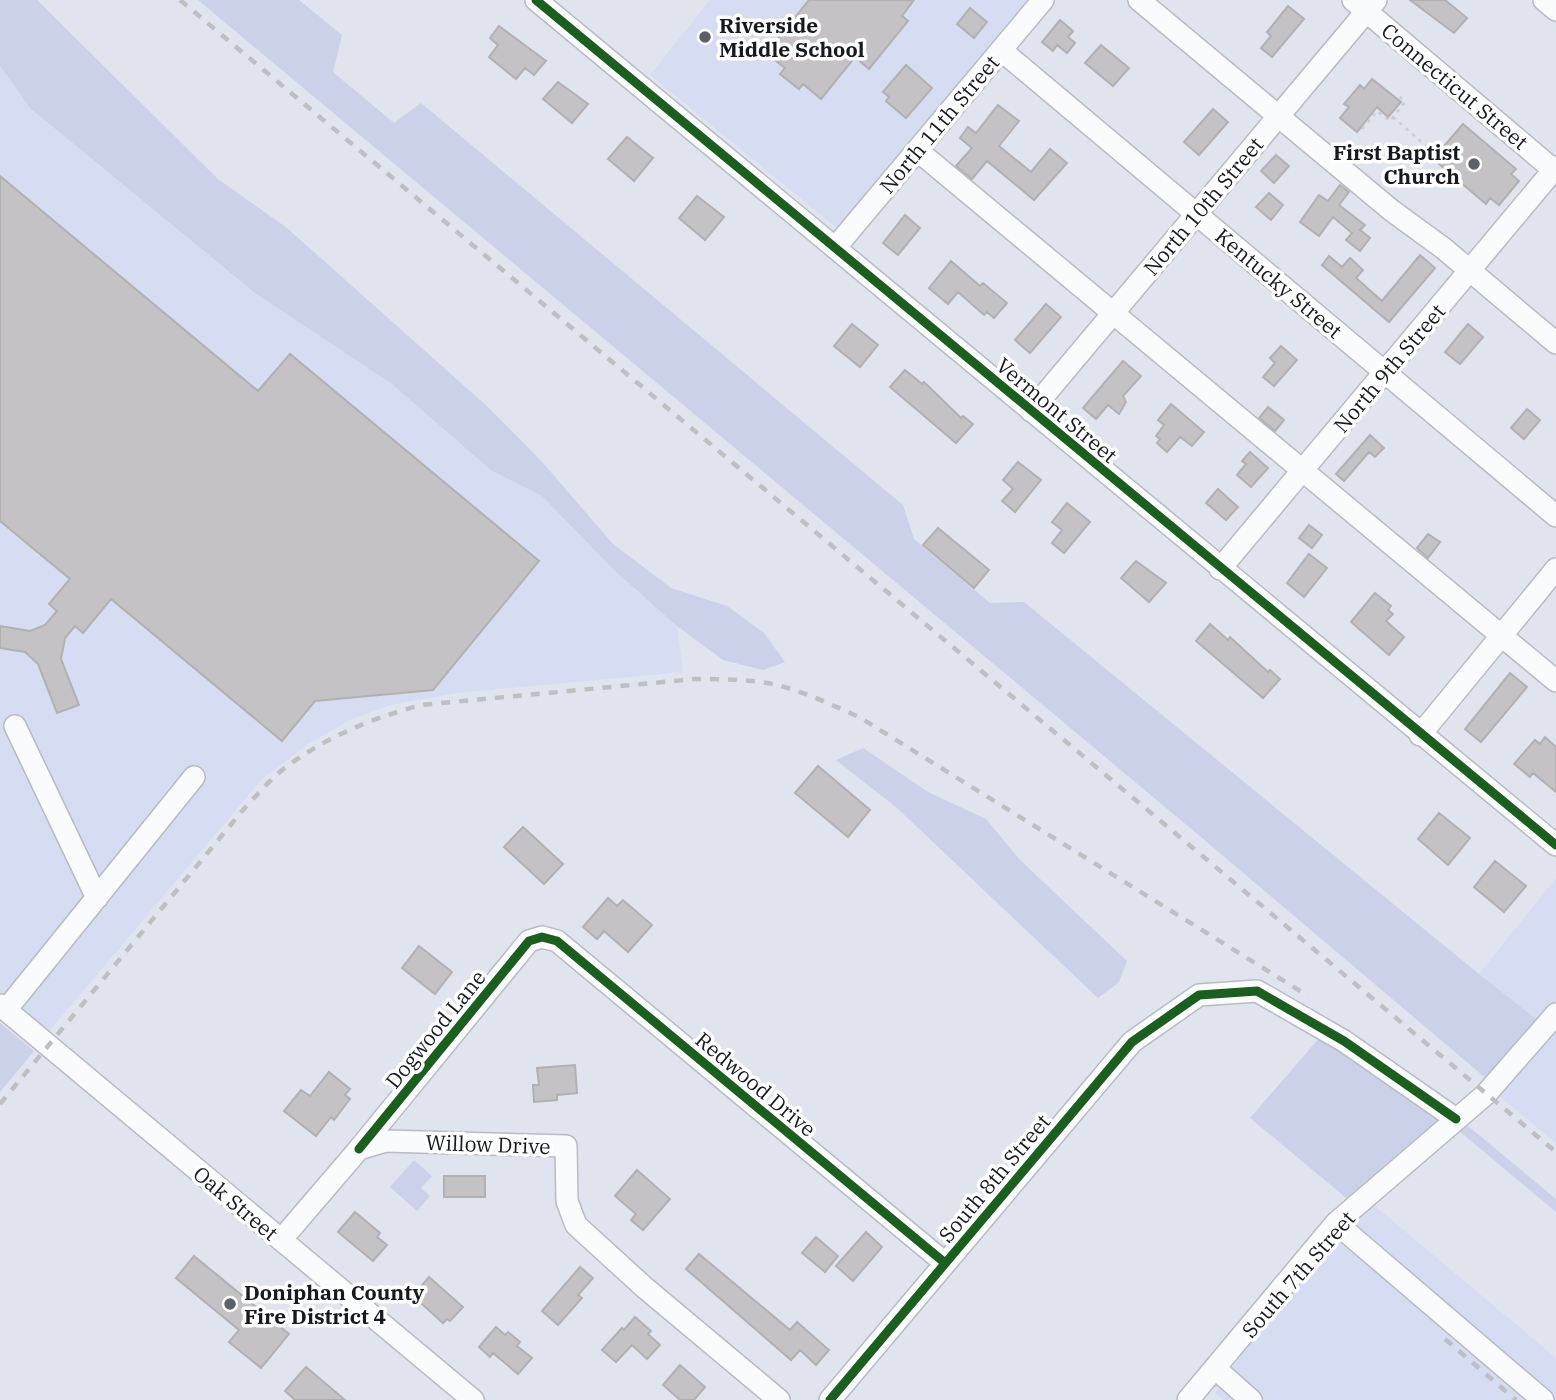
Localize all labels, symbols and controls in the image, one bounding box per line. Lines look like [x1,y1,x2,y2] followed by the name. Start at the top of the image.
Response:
[719,11,865,63] place label: Riverside Middle School
[1376,16,1534,156] street label: Connecticut Street
[697,29,713,45] marker: Riverside Middle School
[873,49,1005,199] street label: North 11th Street
[1137,131,1269,281] street label: North 10th Street
[1333,138,1460,190] place label: First Baptist Church
[1466,156,1482,172] marker: First Baptist Church
[1210,222,1348,344] street label: Kentucky Street
[1327,298,1451,438] street label: North 9th Street
[991,351,1123,469] street label: Vermont Street
[379,964,491,1094] street label: Dogwood Lane
[690,1025,822,1143] street label: Redwood Drive
[932,1108,1056,1248] street label: South 8th Street
[425,1128,551,1160] street label: Willow Drive
[188,1159,284,1247] street label: Oak Street
[1235,1205,1361,1343] street label: South 7th Street
[244,1278,424,1330] place label: Doniphan County Fire District 4
[222,1296,238,1312] marker: Doniphan County Fire District 4

